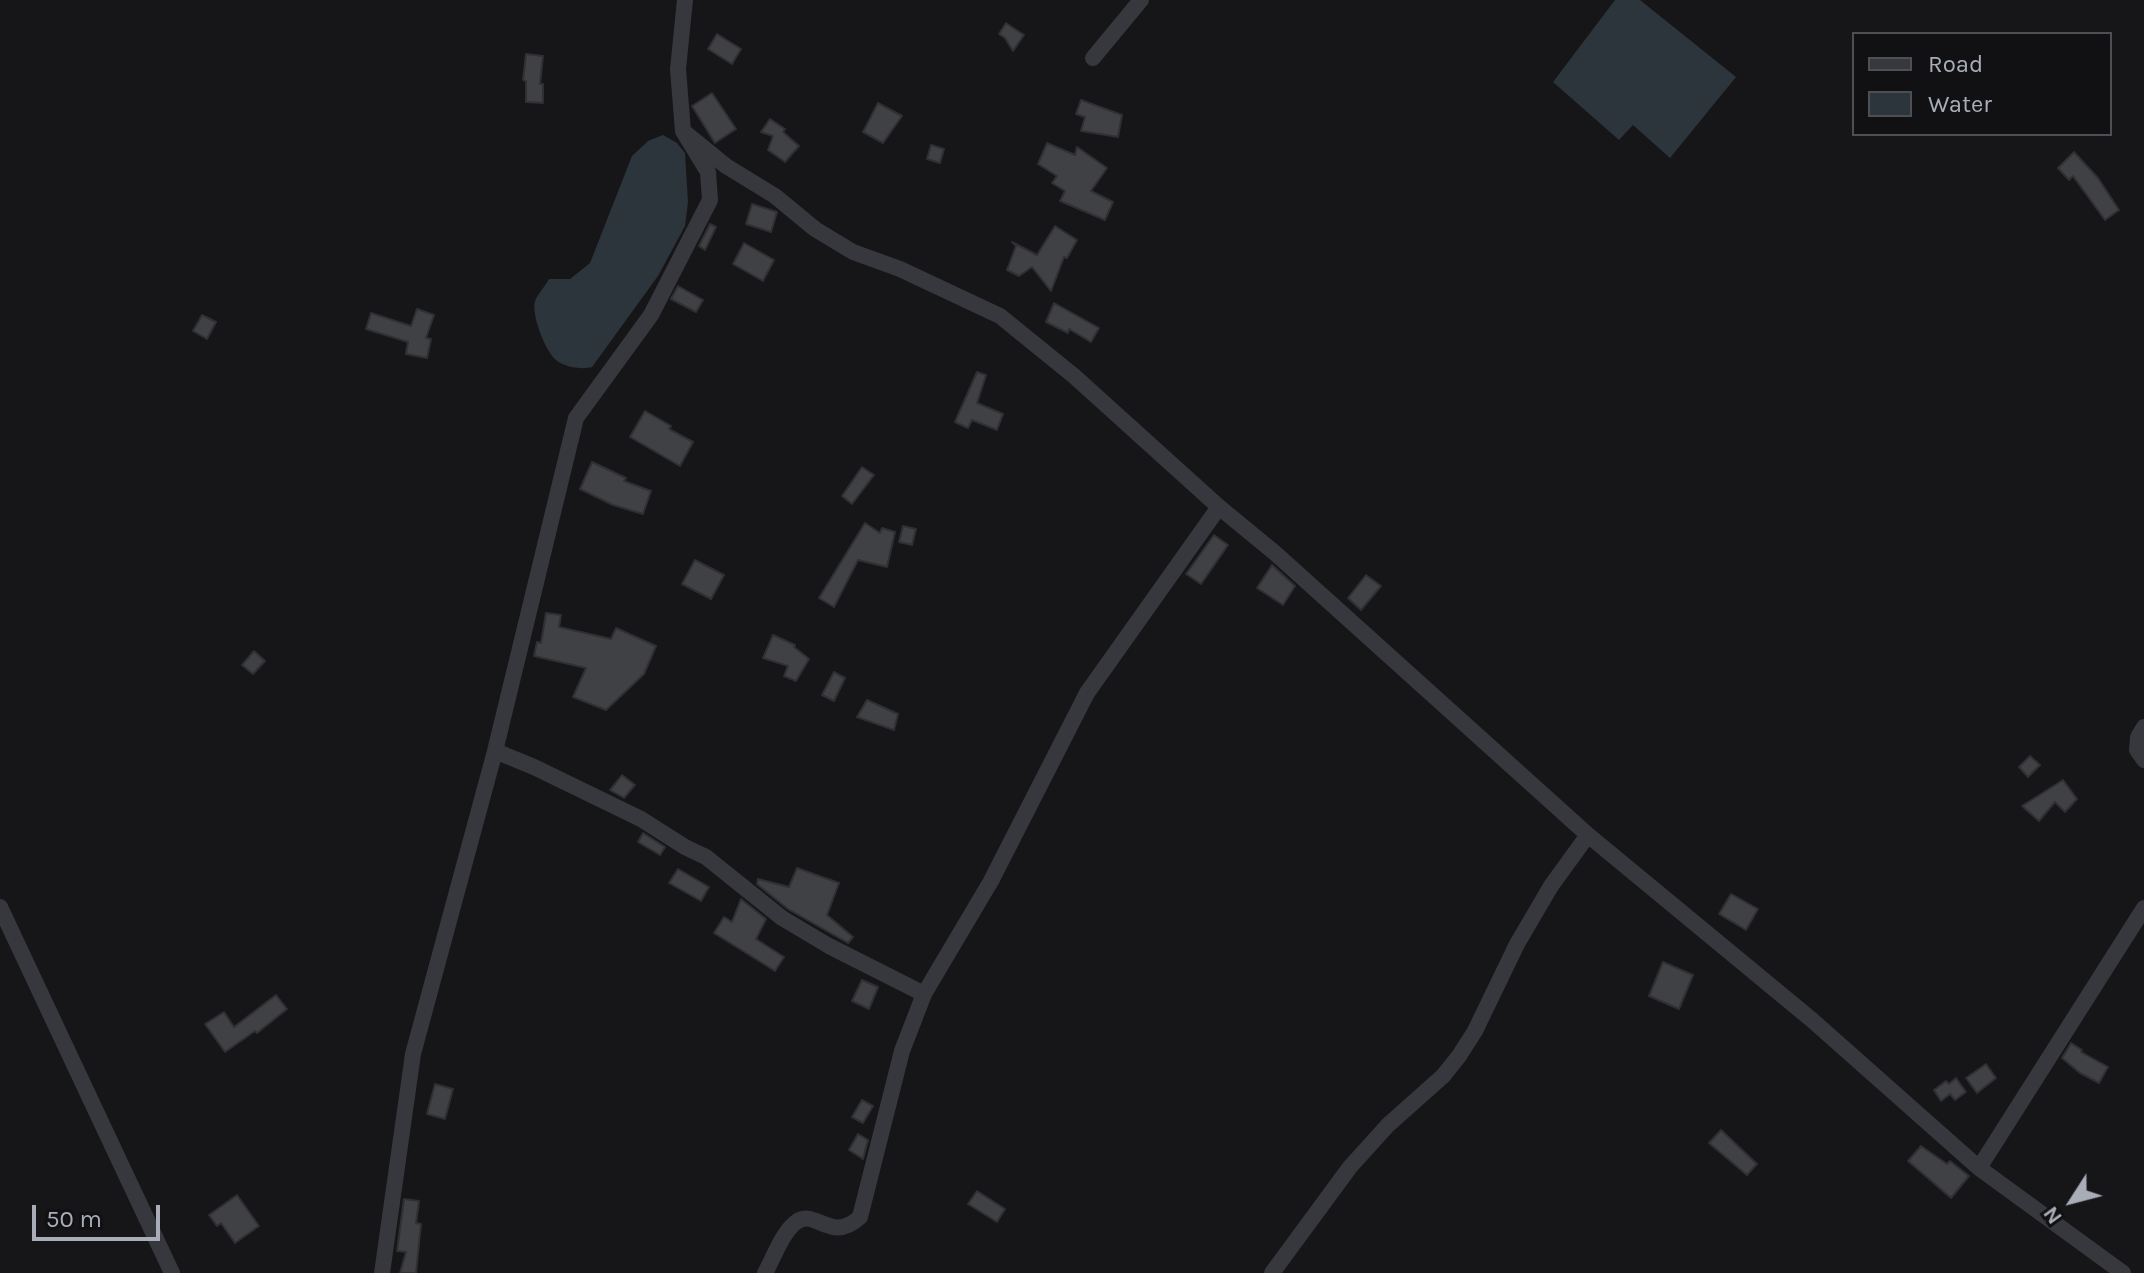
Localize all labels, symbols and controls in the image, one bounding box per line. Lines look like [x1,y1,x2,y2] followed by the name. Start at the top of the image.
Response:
[1852,32,2112,136] legend
[1928,50,1983,78] text: Road
[1928,90,1992,118] text: Water
[2032,1161,2112,1241] north arrow
[36,1189,164,1239] scale bar
[2037,1201,2068,1229] text: N
[46,1205,102,1233] text: 50 m

